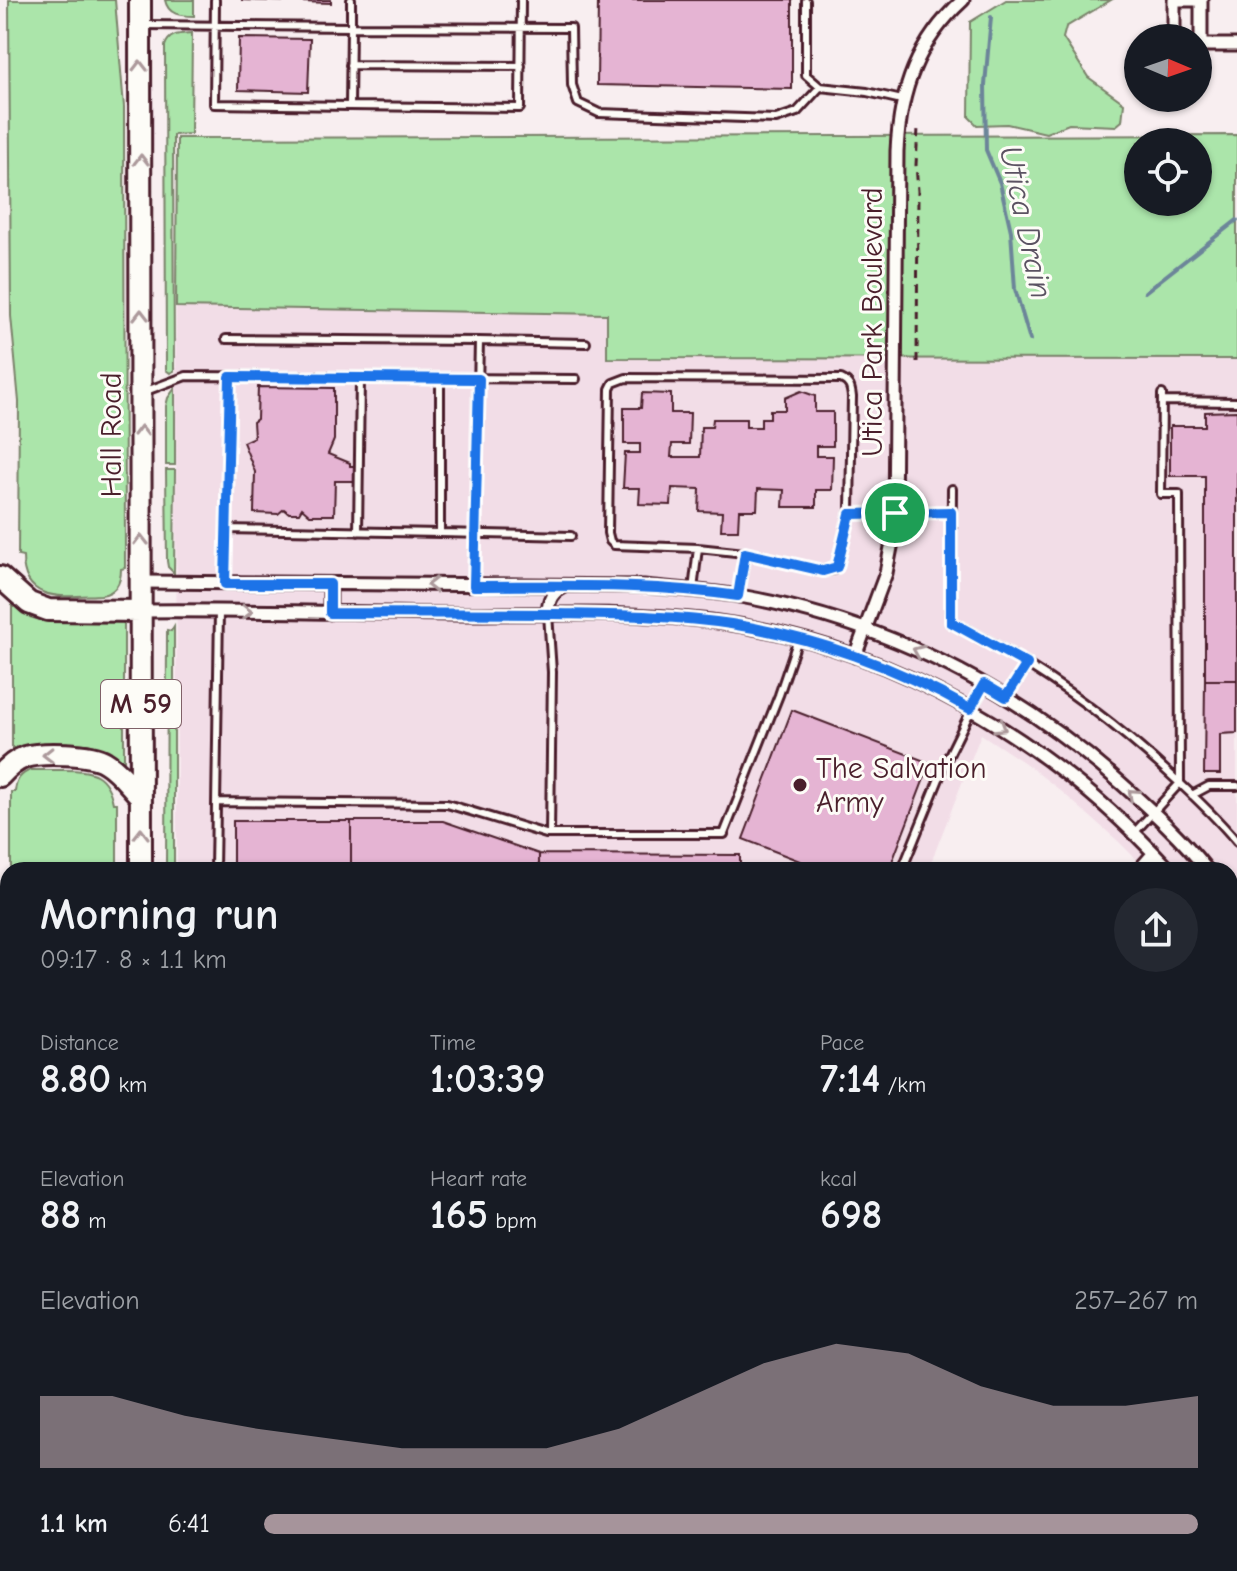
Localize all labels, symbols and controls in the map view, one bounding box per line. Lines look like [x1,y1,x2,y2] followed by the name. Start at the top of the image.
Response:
[1124,24,1212,112] north arrow
[1124,24,1212,216] map controls
[131,59,149,72] one-way arrow
[1124,128,1212,216] button: locate
[992,142,1060,302] water label: Utica Drain
[132,153,150,166] one-way arrow
[855,187,890,457] street label: Utica Park Boulevard
[132,308,150,321] one-way arrow
[94,372,129,498] street label: Hall Road
[132,424,150,437] one-way arrow
[861,479,929,547] pin
[873,491,917,535] icon: arrive
[132,533,150,546] one-way arrow
[425,576,438,594] one-way arrow
[241,603,254,620] one-way arrow
[912,644,926,660] one-way arrow
[101,680,181,728] road number: M 59
[992,717,1007,732] one-way arrow
[41,746,54,764] one-way arrow
[816,751,987,820] place label: The Salvation Army
[791,776,809,794] marker: The Salvation Army
[1128,790,1143,804] one-way arrow
[132,827,150,840] one-way arrow
[1114,888,1198,972] button: share
[40,889,279,940] text: Morning run
[40,945,227,975] text: 09:17 · 8 × 1.1 km
[40,1030,119,1056] text: Distance
[430,1030,476,1056] text: Time
[820,1030,864,1056] text: Pace
[40,1056,111,1102] text: 8.80
[430,1056,546,1102] text: 1:03:39
[820,1056,880,1102] text: 7:14
[111,1072,147,1098] text: km
[880,1072,926,1098] text: /km
[40,1166,124,1192] text: Elevation
[430,1166,527,1192] text: Heart rate
[820,1166,857,1192] text: kcal
[40,1192,81,1238] text: 88
[430,1192,488,1238] text: 165
[820,1192,882,1238] text: 698
[81,1208,107,1234] text: m
[488,1208,537,1234] text: bpm
[40,1286,140,1316] text: Elevation
[1074,1286,1198,1316] text: 257–267 m
[40,1509,108,1539] text: 1.1 km
[168,1509,210,1539] text: 6:41

